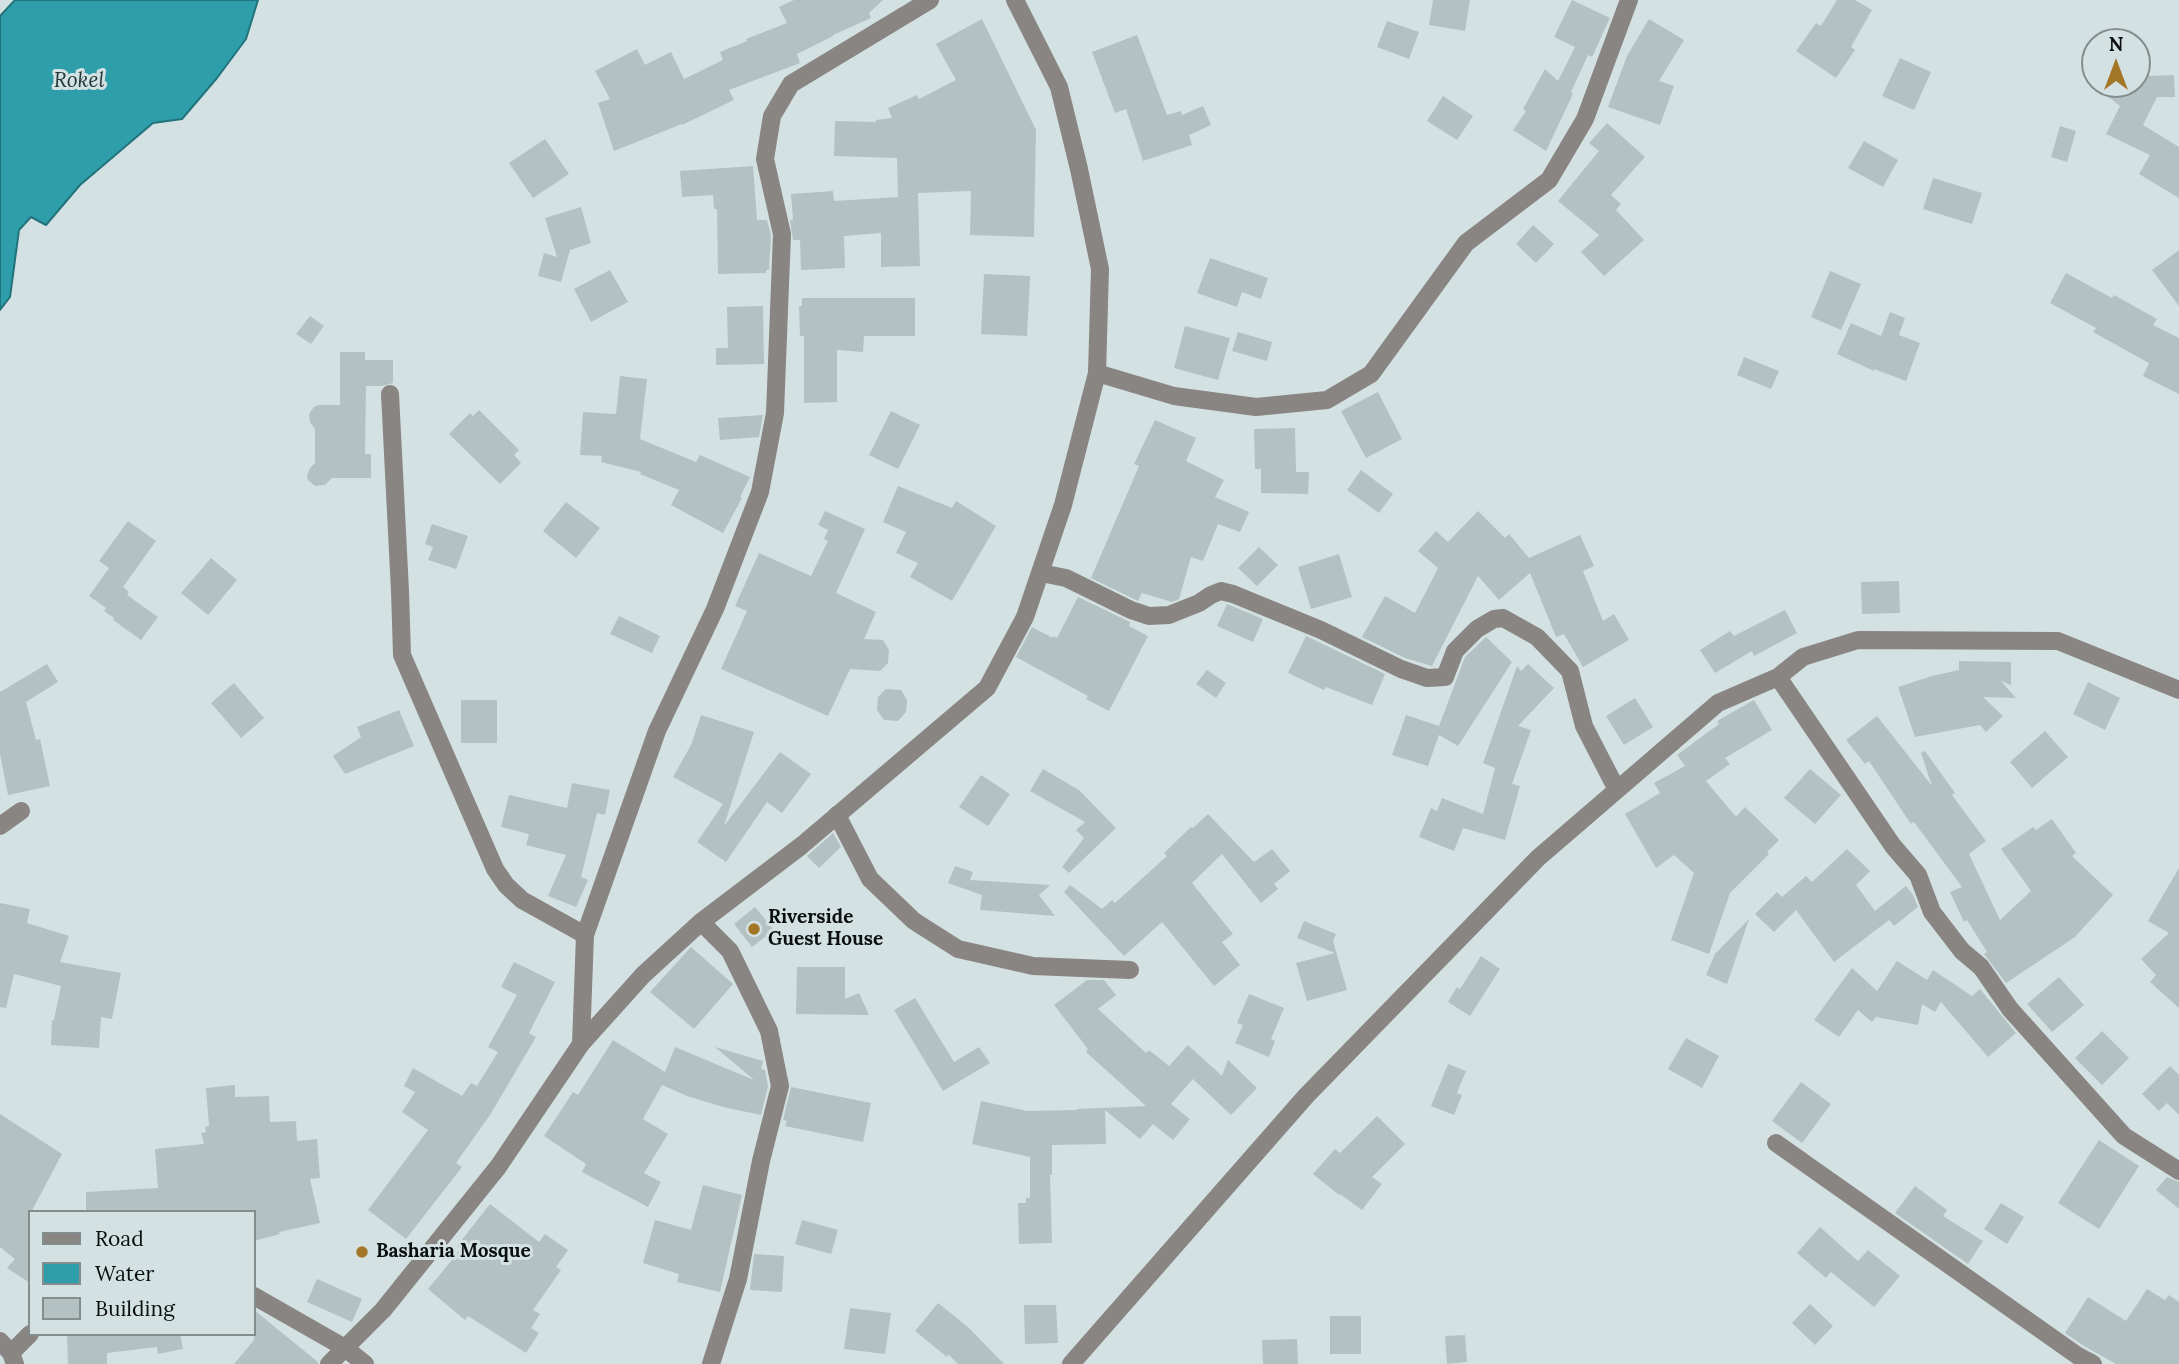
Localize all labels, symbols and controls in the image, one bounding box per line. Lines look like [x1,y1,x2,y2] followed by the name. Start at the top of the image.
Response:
[2081,28,2151,98] north arrow
[2109,32,2123,56] text: N
[54,68,104,94] water label: Rokel
[768,907,883,951] place label: Riverside Guest House
[746,921,762,937] marker: Riverside Guest House
[28,1210,256,1336] legend
[95,1225,144,1252] text: Road
[376,1241,531,1263] place label: Basharia Mosque
[354,1244,370,1260] marker: Basharia Mosque
[95,1260,154,1287] text: Water
[95,1295,175,1322] text: Building

